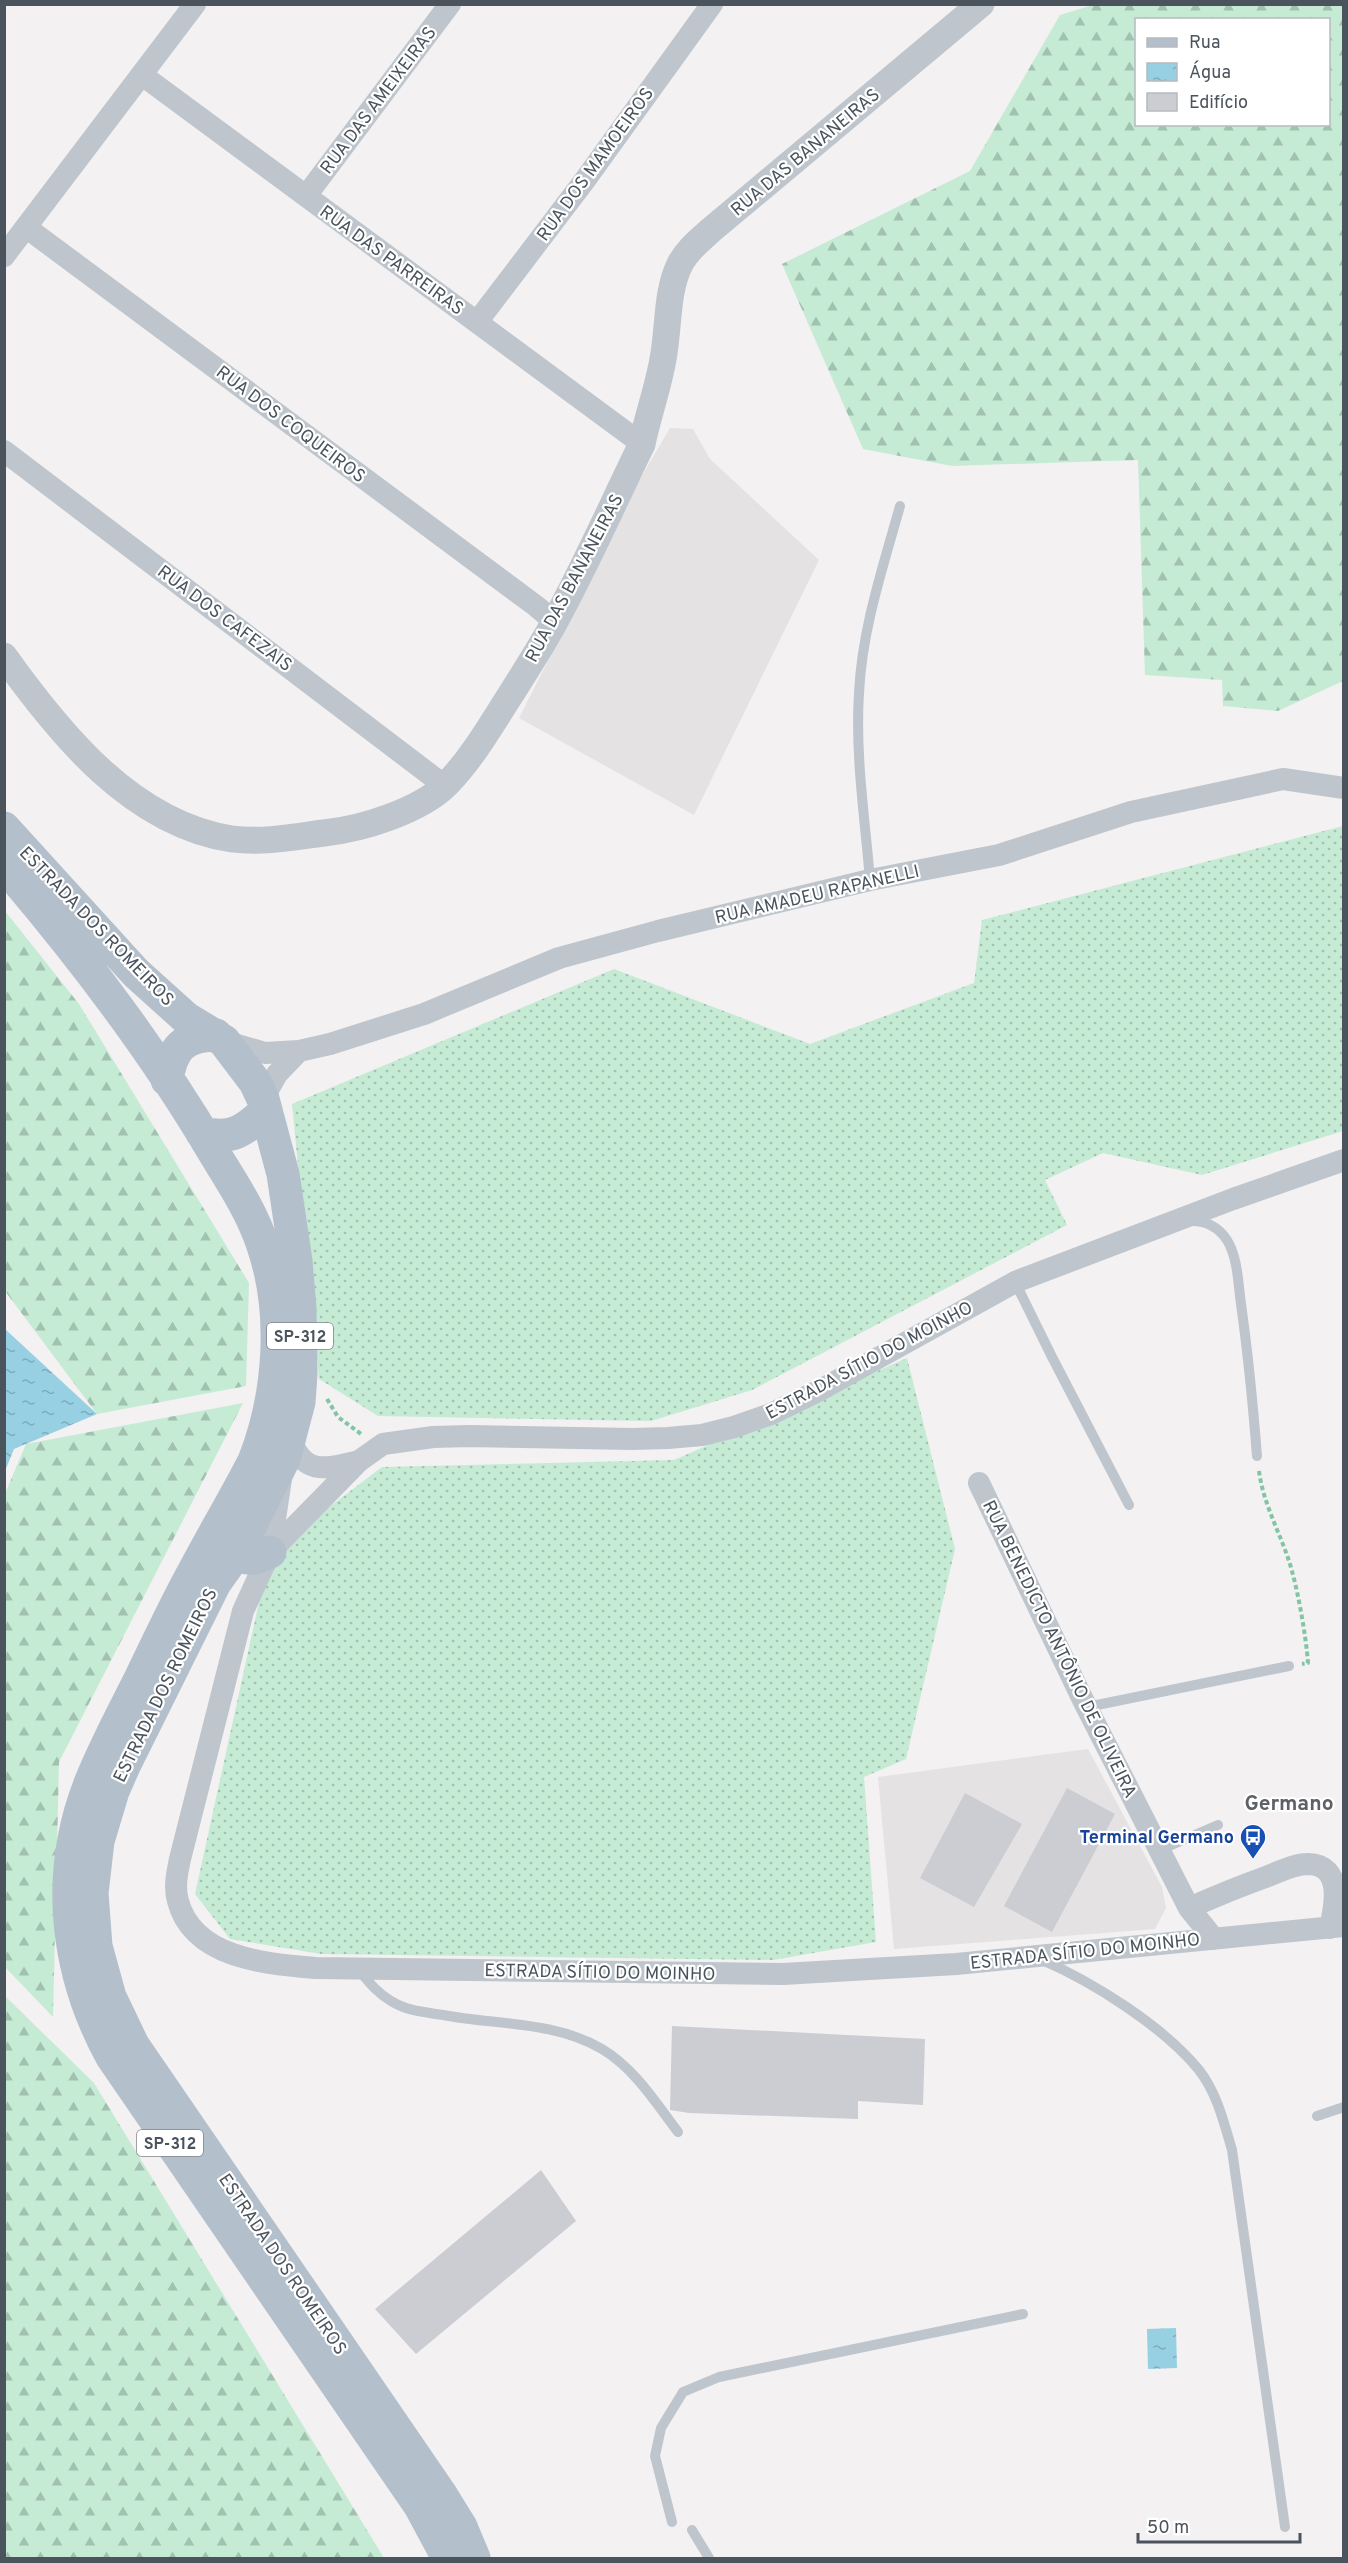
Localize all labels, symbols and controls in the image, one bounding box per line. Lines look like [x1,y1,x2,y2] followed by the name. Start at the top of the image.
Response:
[1135,18,1330,126] legend
[316,22,442,179] street label: RUA DAS AMEIXEIRAS
[1189,32,1220,55] text: Rua
[1189,60,1231,85] text: Água
[533,83,660,246] street label: RUA DOS MAMOEIROS
[727,84,885,222] street label: RUA DAS BANANEIRAS
[1189,92,1248,115] text: Edifício
[315,201,468,321] street label: RUA DAS PARREIRAS
[211,361,369,489] street label: RUA DOS COQUEIROS
[521,491,629,667] street label: RUA DAS BANANEIRAS
[152,561,296,677] street label: RUA DOS CAFEZAIS
[13,842,178,1012] street label: ESTRADA DOS ROMEIROS
[713,861,922,930] street label: RUA AMADEU RAPANELLI
[761,1295,977,1426] street label: ESTRADA SÍTIO DO MOINHO
[267,1323,333,1349] road number: SP-312
[976,1496,1143,1802] street label: RUA BENEDICTO ANTÔNIO DE OLIVEIRA
[109,1585,223,1787] street label: ESTRADA DOS ROMEIROS
[1244,1791,1334,1818] district label: Germano
[1238,1822,1268,1860] bus stop icon: Terminal Germano
[1080,1827,1234,1850] place label: Terminal Germano
[969,1927,1201,1976] street label: ESTRADA SÍTIO DO MOINHO
[484,1958,716,1987] street label: ESTRADA SÍTIO DO MOINHO
[137,2130,203,2156] road number: SP-312
[213,2170,351,2360] street label: ESTRADA DOS ROMEIROS
[1138,2506,1300,2544] scale bar
[1147,2517,1189,2540] text: 50 m

